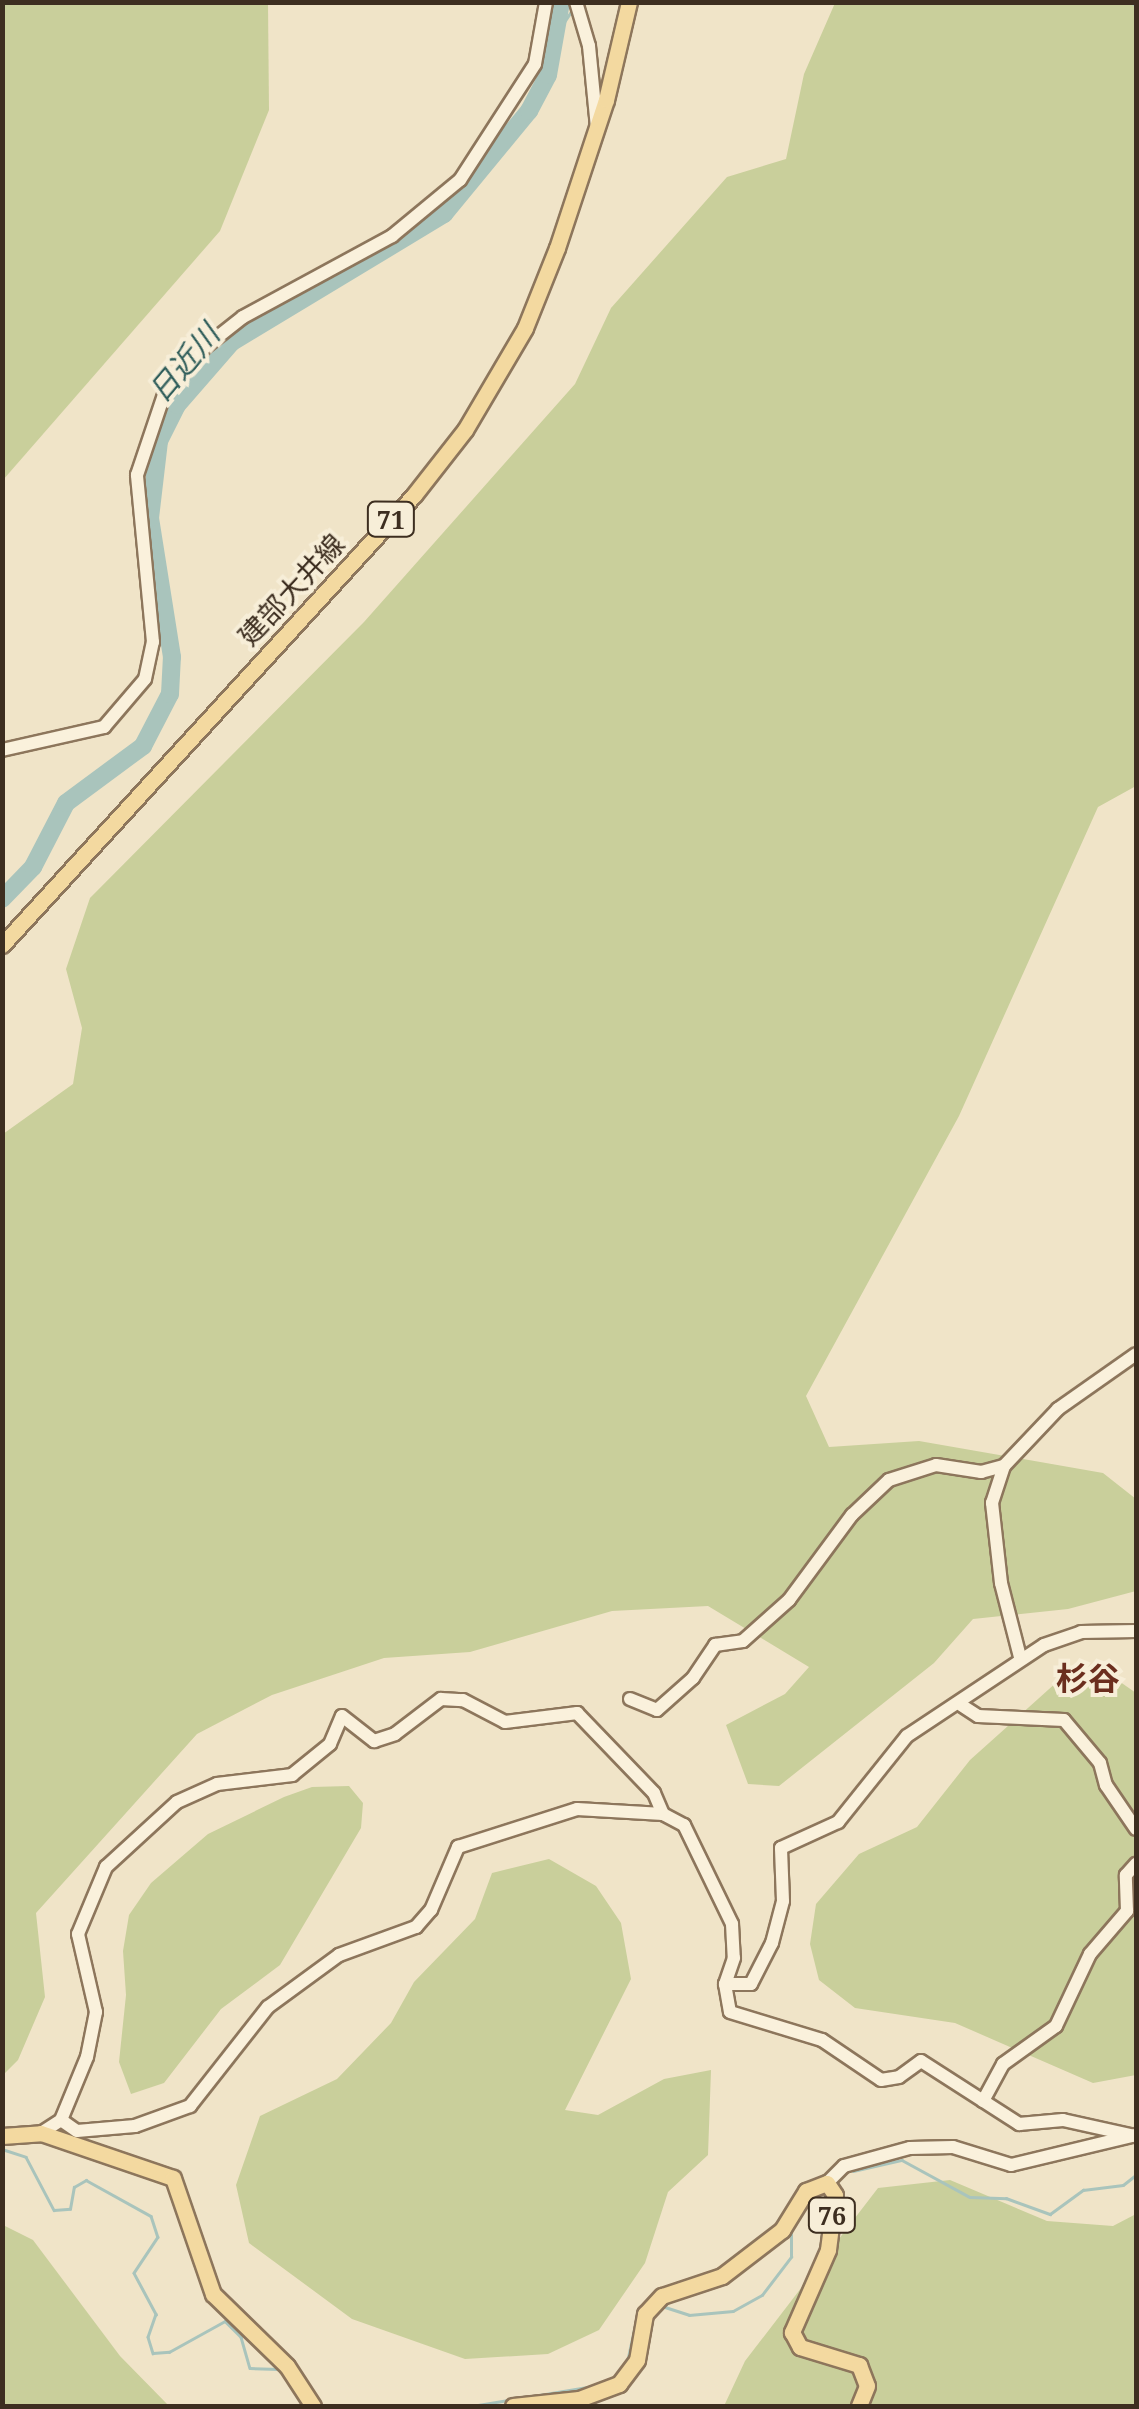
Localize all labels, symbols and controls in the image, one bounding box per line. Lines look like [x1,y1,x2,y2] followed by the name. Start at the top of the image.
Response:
[141,317,227,409] water label: 日近川
[366,499,416,539] road number: 71
[231,526,351,652] street label: 建部大井線
[1056,1659,1120,1697] district label: 杉谷
[807,2195,857,2235] road number: 76

